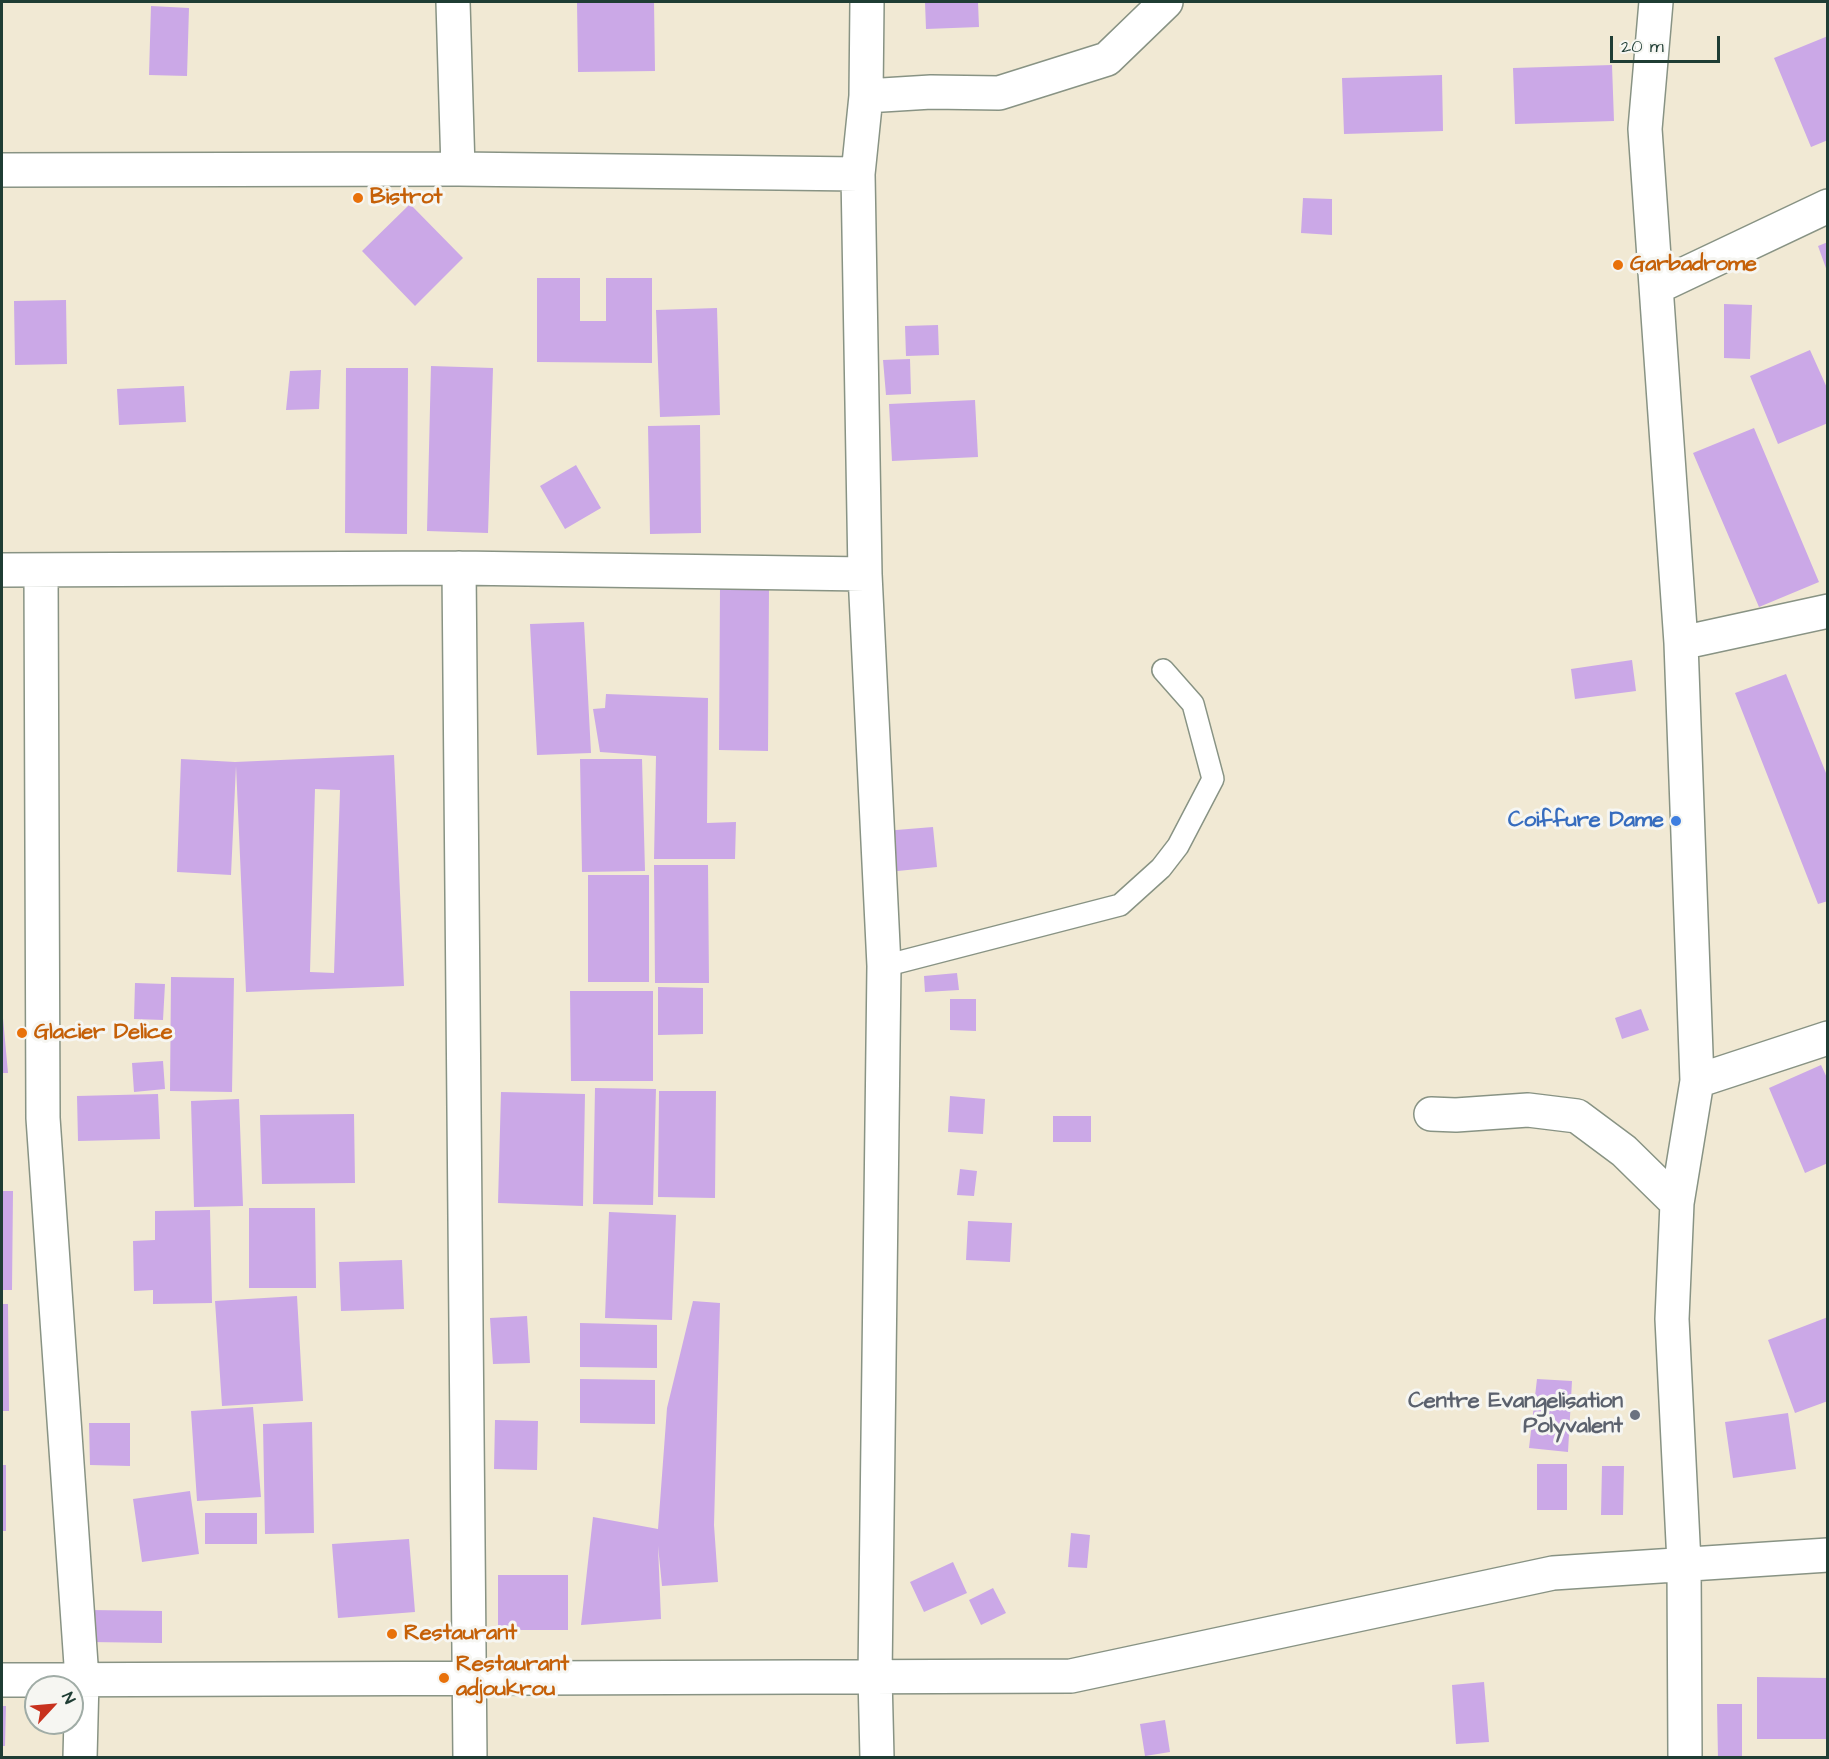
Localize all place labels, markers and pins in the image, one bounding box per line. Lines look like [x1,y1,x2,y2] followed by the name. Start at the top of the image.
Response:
[370,185,442,211] place label: Bistrot
[351,191,365,205] marker: Bistrot
[1630,252,1757,278] place label: Garbadrome
[1611,258,1625,272] marker: Garbadrome
[1508,808,1664,834] place label: Coiffure Dame
[1669,814,1683,828] marker: Coiffure Dame
[34,1020,173,1046] place label: Glacier Delice
[15,1026,29,1040] marker: Glacier Delice
[1408,1389,1623,1440] place label: Centre Evangelisation Polyvalent
[1628,1408,1642,1422] marker: Centre Evangelisation Polyvalent
[404,1621,517,1647] place label: Restaurant
[385,1627,399,1641] marker: Restaurant
[456,1652,569,1704] place label: Restaurant adjoukrou
[437,1671,451,1685] marker: Restaurant adjoukrou

